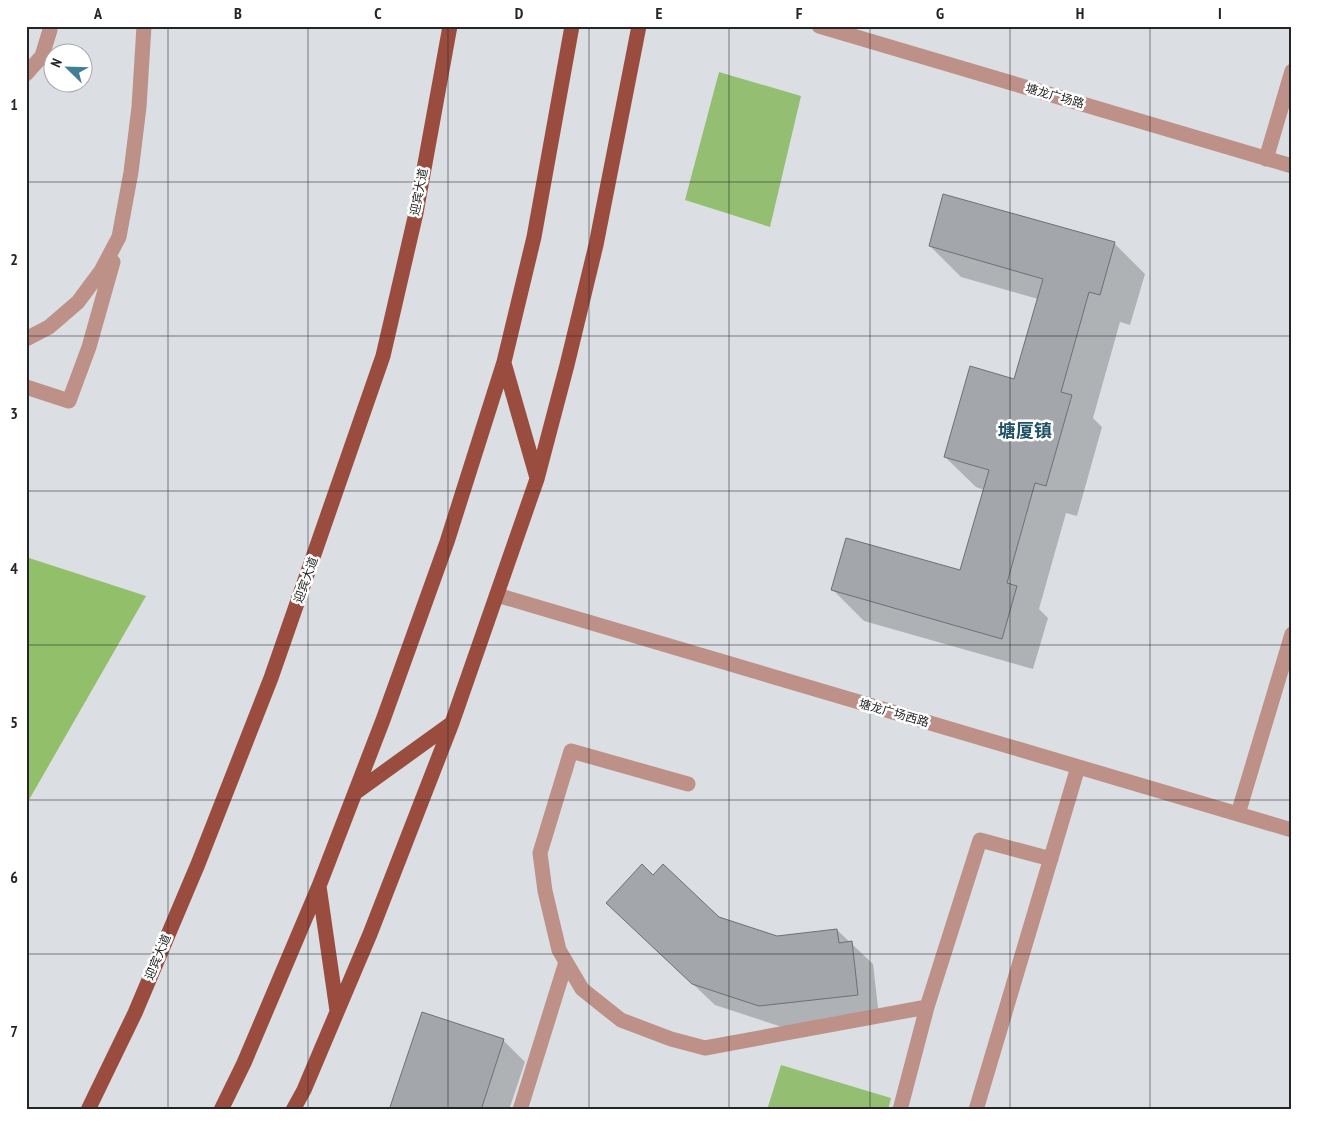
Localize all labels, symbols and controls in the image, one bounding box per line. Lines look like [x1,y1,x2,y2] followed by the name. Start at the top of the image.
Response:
[93,3,103,23] text: A
[234,3,242,23] text: B
[374,3,382,23] text: C
[515,3,524,23] text: D
[656,3,663,23] text: E
[796,3,803,23] text: F
[936,3,944,23] text: G
[1076,3,1084,23] text: H
[1218,3,1222,23] text: I
[42,42,92,92] north arrow
[46,56,66,70] text: N
[1024,80,1086,111] street label: 塘龙广场路
[10,94,18,114] text: 1
[407,167,430,217] street label: 迎宾大道
[10,249,18,269] text: 2
[10,403,18,423] text: 3
[998,419,1052,442] district label: 塘厦镇
[290,555,321,605] street label: 迎宾大道
[10,558,18,578] text: 4
[857,695,931,730] street label: 塘龙广场西路
[10,712,18,732] text: 5
[10,867,18,887] text: 6
[141,932,174,982] street label: 迎宾大道
[10,1021,18,1041] text: 7

